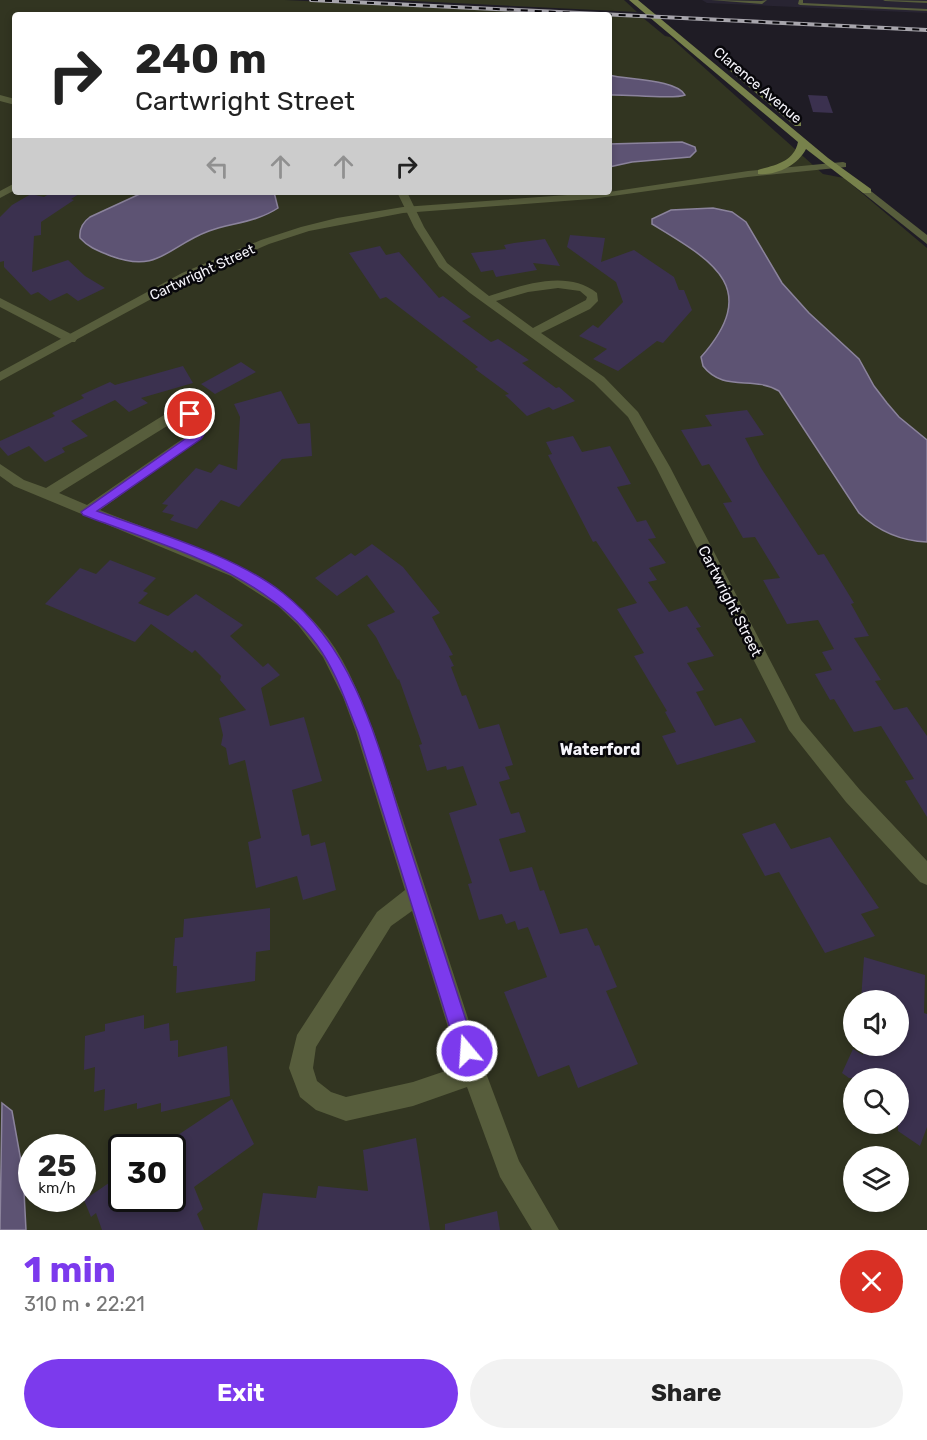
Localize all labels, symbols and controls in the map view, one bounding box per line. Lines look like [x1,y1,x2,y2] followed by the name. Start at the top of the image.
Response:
[135,34,267,84] text: 240 m
[36,36,114,114] icon: right
[710,44,805,127] street label: Clarence Avenue
[135,85,355,117] text: Cartwright Street
[201,150,234,183] icon: left
[264,150,297,183] icon: ahead
[327,150,360,183] icon: ahead
[390,150,423,183] icon: right
[147,240,258,304] street label: Cartwright Street
[164,388,215,439] pin
[173,397,206,430] icon: arrive
[694,543,766,660] street label: Cartwright Street
[560,740,640,759] district label: Waterford
[843,990,909,1212] map controls
[843,990,909,1056] button: sound
[435,1019,499,1083] position arrow
[843,1068,909,1134] button: search
[108,1134,186,1212] speed limit sign: 30
[843,1146,909,1212] button: layers
[38,1148,76,1184] text: 25
[38,1179,76,1197] text: km/h
[24,1248,116,1291] text: 1 min
[840,1250,903,1313] button: close
[24,1292,145,1316] text: 310 m · 22:21
[24,1359,458,1428] button: Exit
[470,1359,903,1428] button: Share

